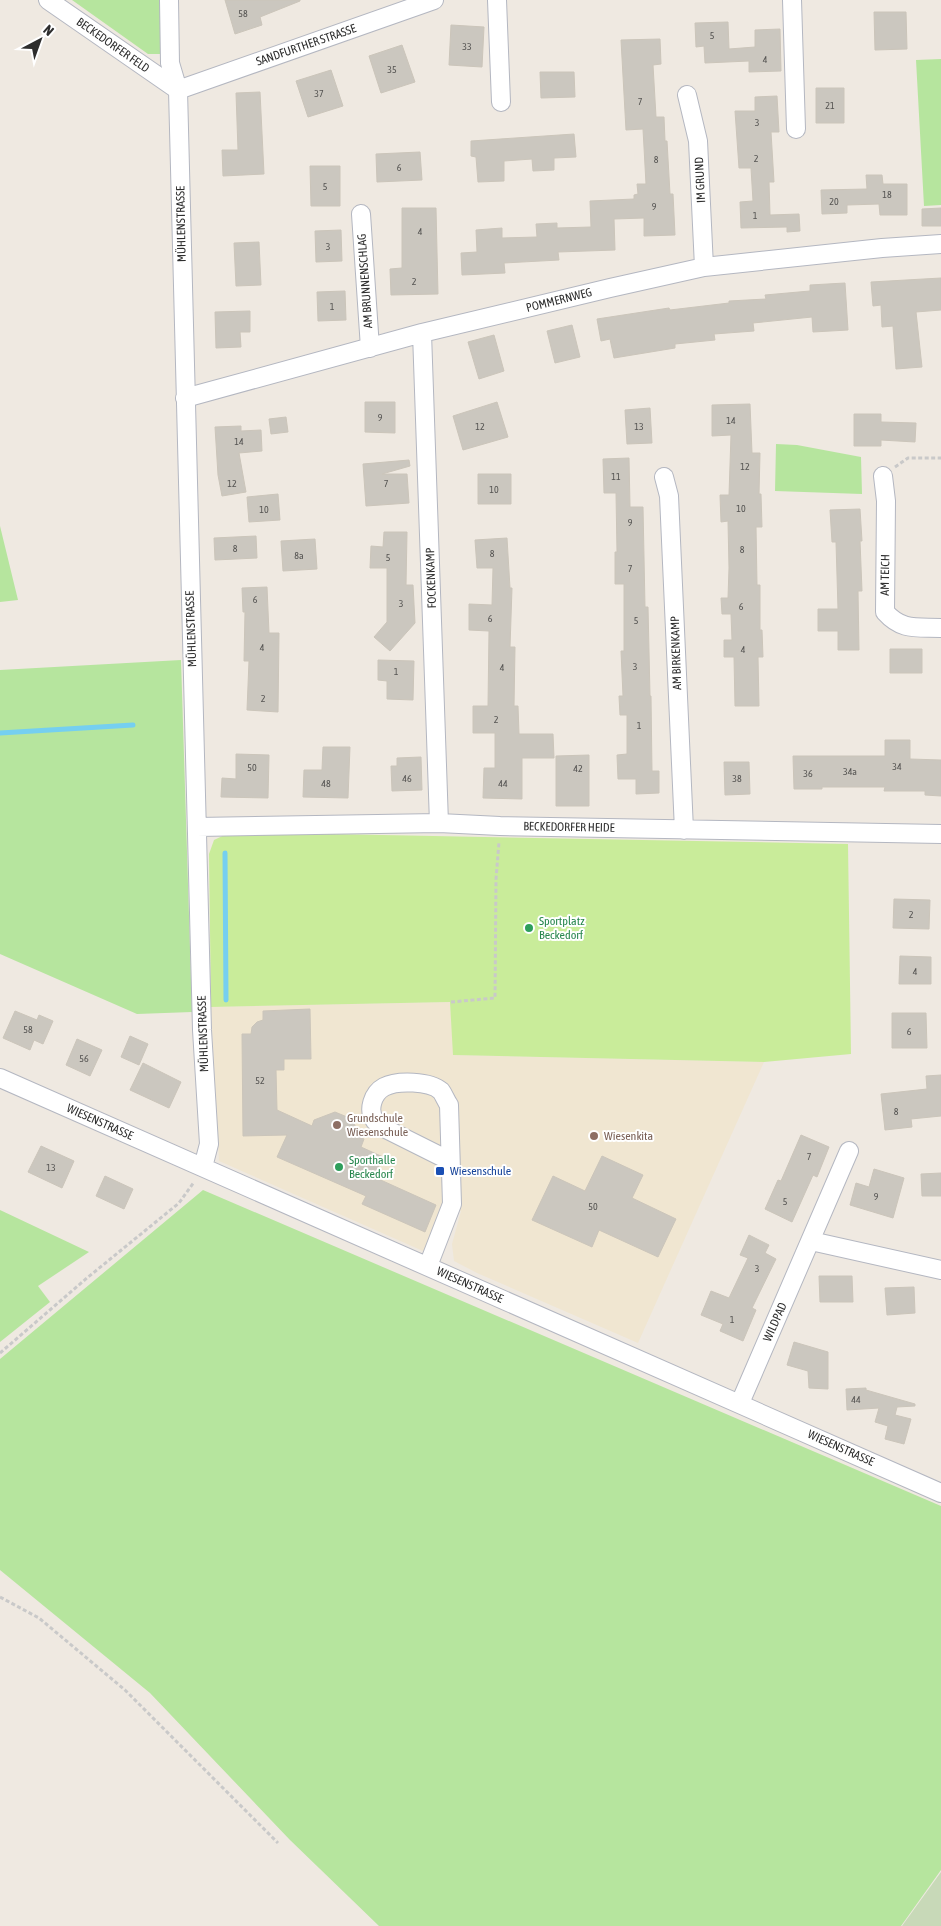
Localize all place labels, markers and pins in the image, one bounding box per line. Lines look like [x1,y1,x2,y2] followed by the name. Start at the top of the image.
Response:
[539,914,585,942] place label: Sportplatz Beckedorf
[523,922,535,934] marker: Sportplatz Beckedorf
[347,1111,408,1139] place label: Grundschule Wiesenschule
[331,1119,343,1131] marker: Grundschule Wiesenschule
[604,1129,653,1143] place label: Wiesenkita
[588,1130,600,1142] marker: Wiesenkita
[349,1153,395,1181] place label: Sporthalle Beckedorf
[333,1161,345,1173] marker: Sporthalle Beckedorf
[450,1164,511,1178] place label: Wiesenschule
[434,1165,446,1177] marker: Wiesenschule

